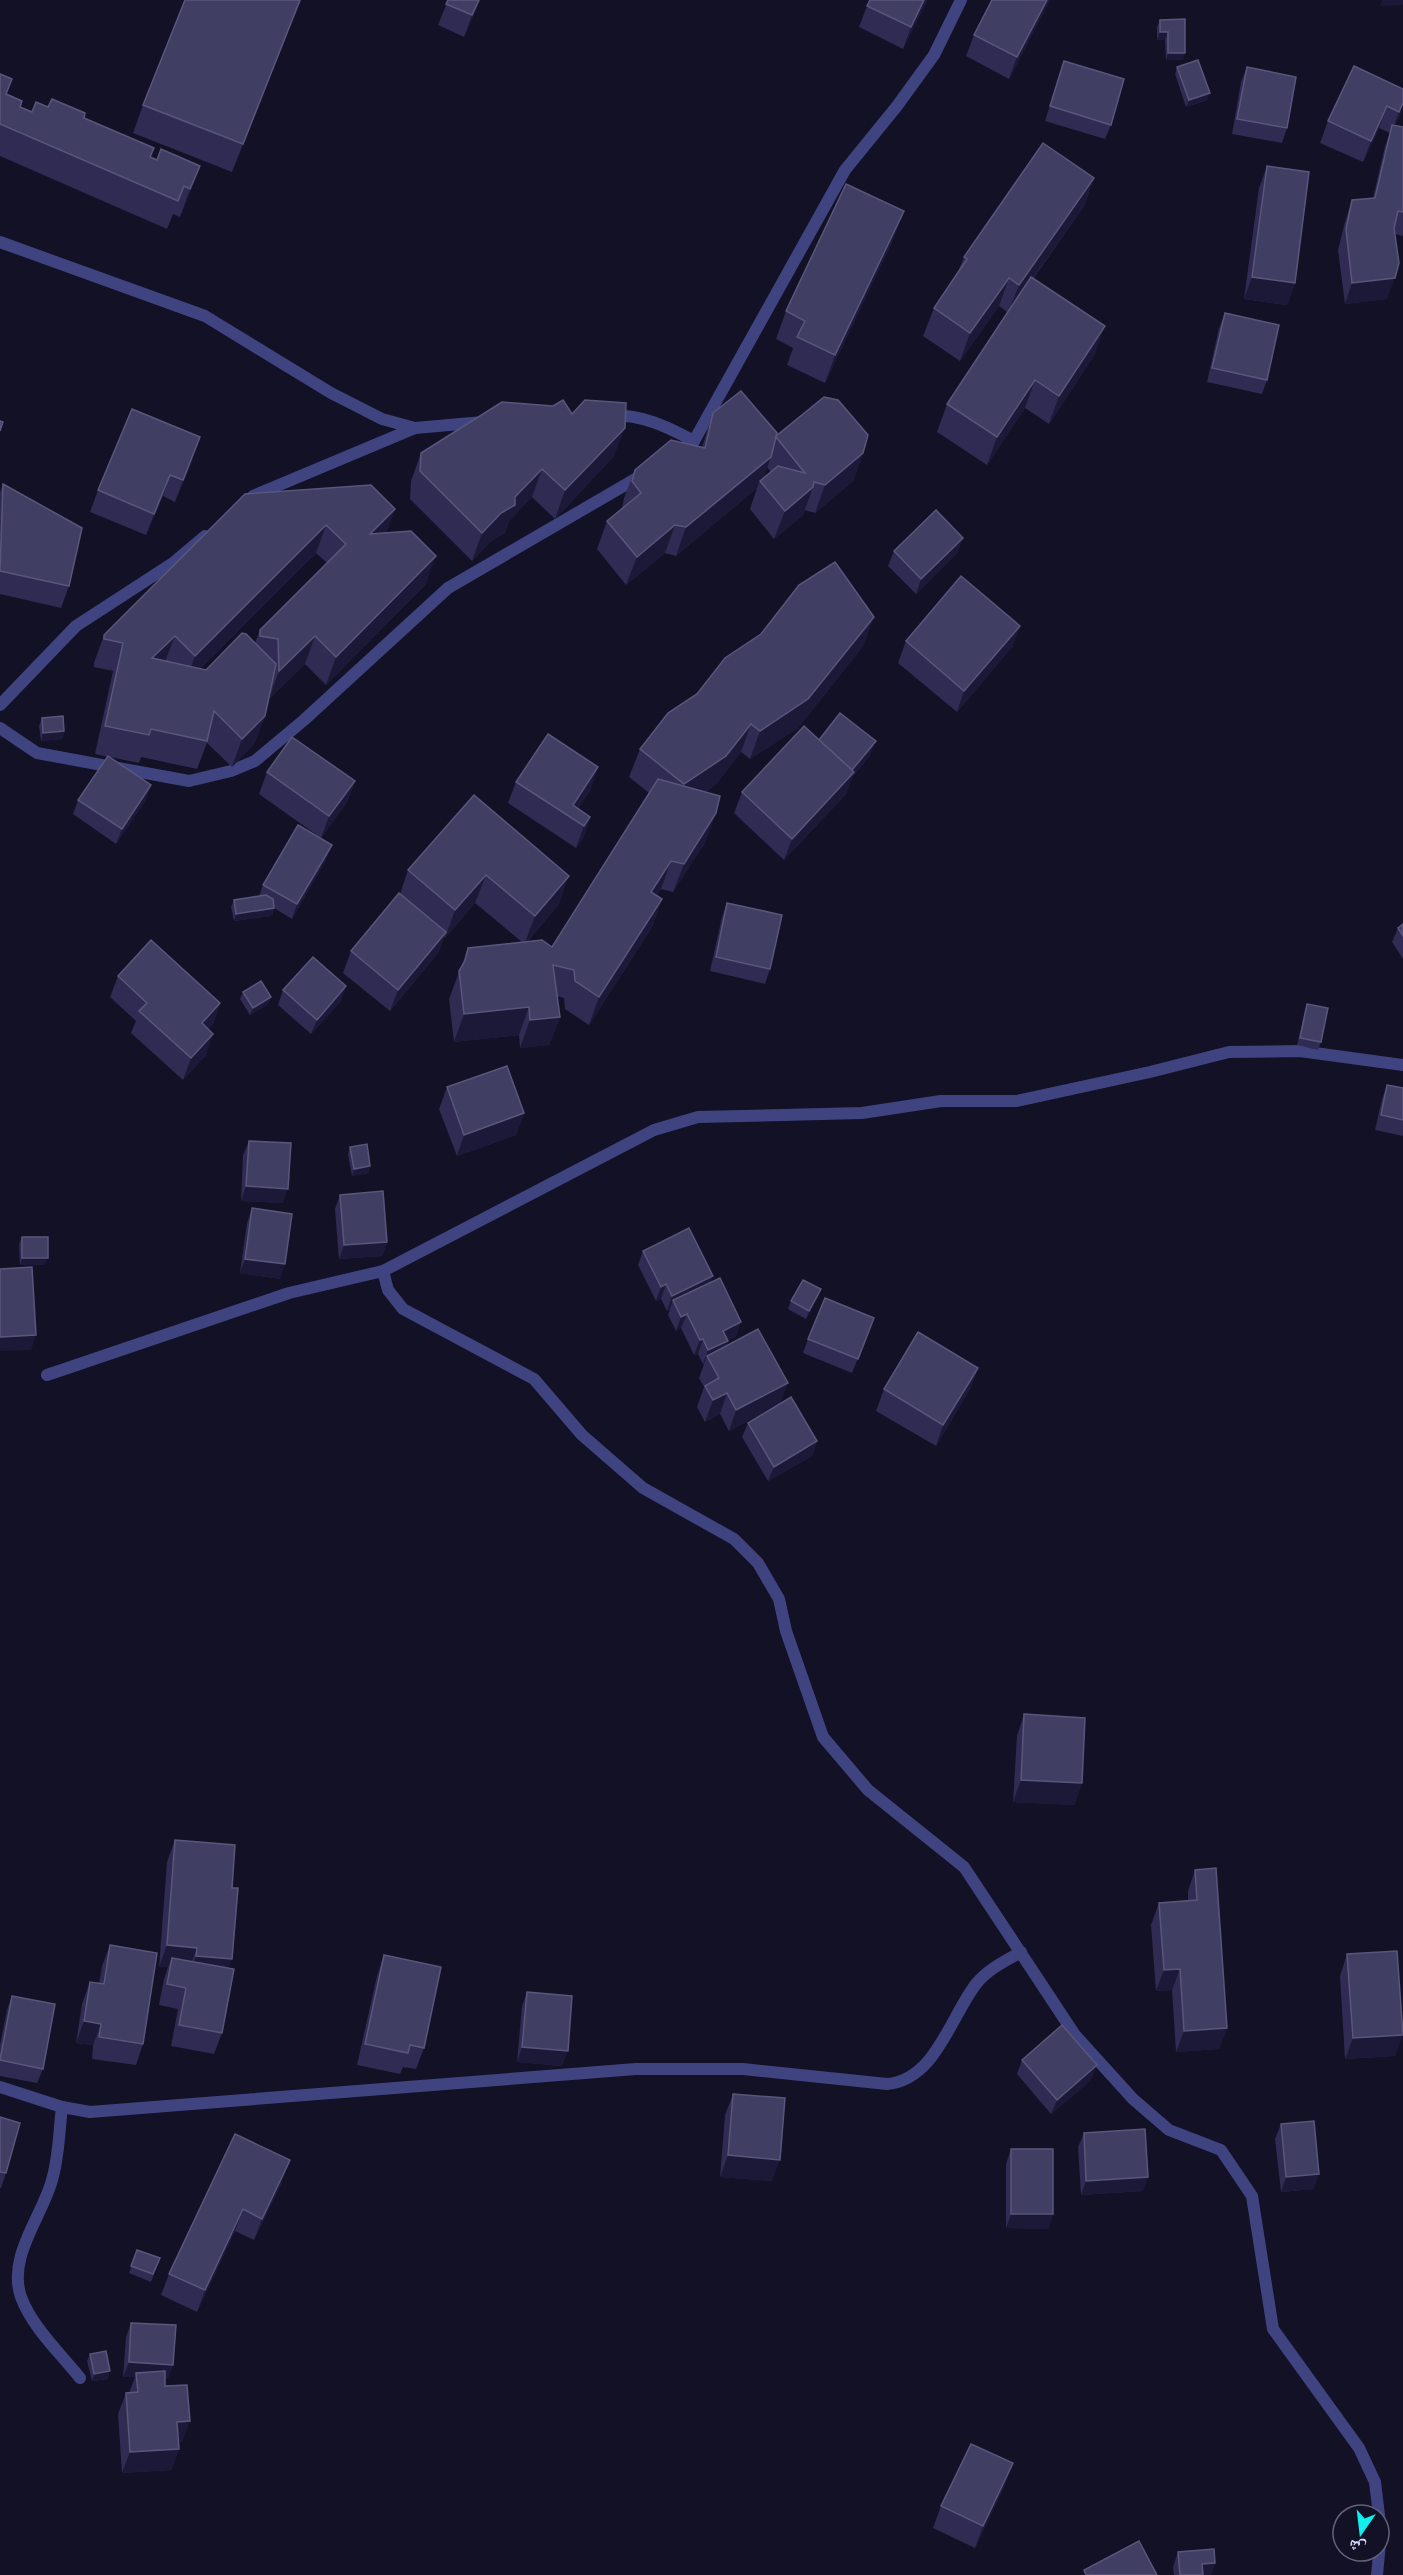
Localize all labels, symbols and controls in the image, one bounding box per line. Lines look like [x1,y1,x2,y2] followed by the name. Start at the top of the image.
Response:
[1331,2503,1391,2563] north arrow
[1347,2536,1368,2558] text: ش

